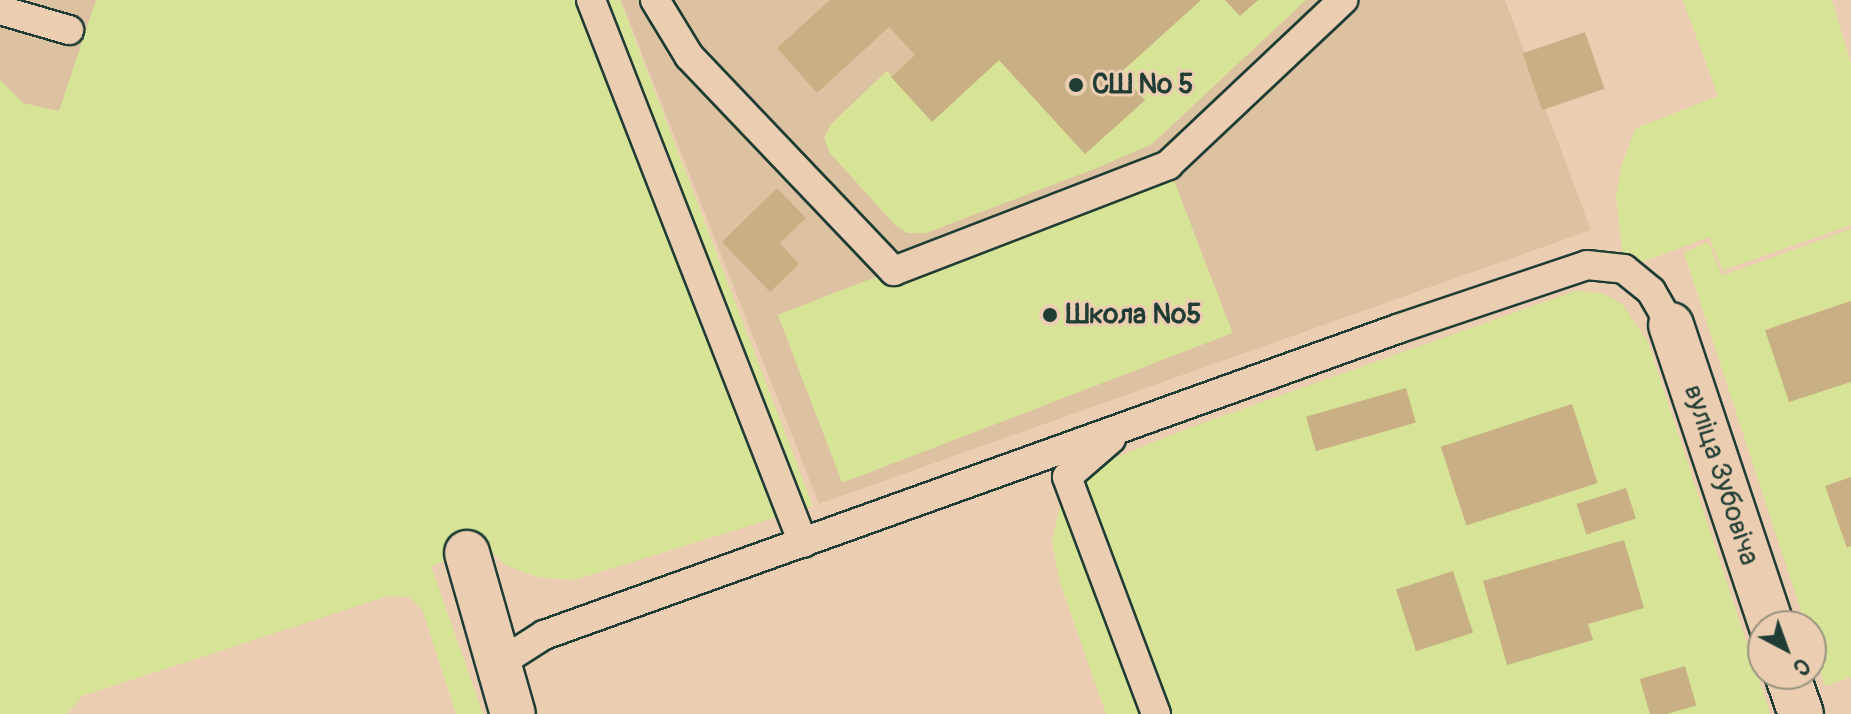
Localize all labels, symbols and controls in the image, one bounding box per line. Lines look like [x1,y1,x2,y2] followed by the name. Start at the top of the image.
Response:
[1092,68,1193,102] place label: СШ № 5
[1067,76,1085,94] marker: СШ № 5
[1066,298,1201,332] place label: Школа №5
[1041,306,1059,324] marker: Школа №5
[1676,380,1766,570] street label: вуліца Зубовіча
[1747,610,1827,690] north arrow
[1787,652,1816,682] text: С

